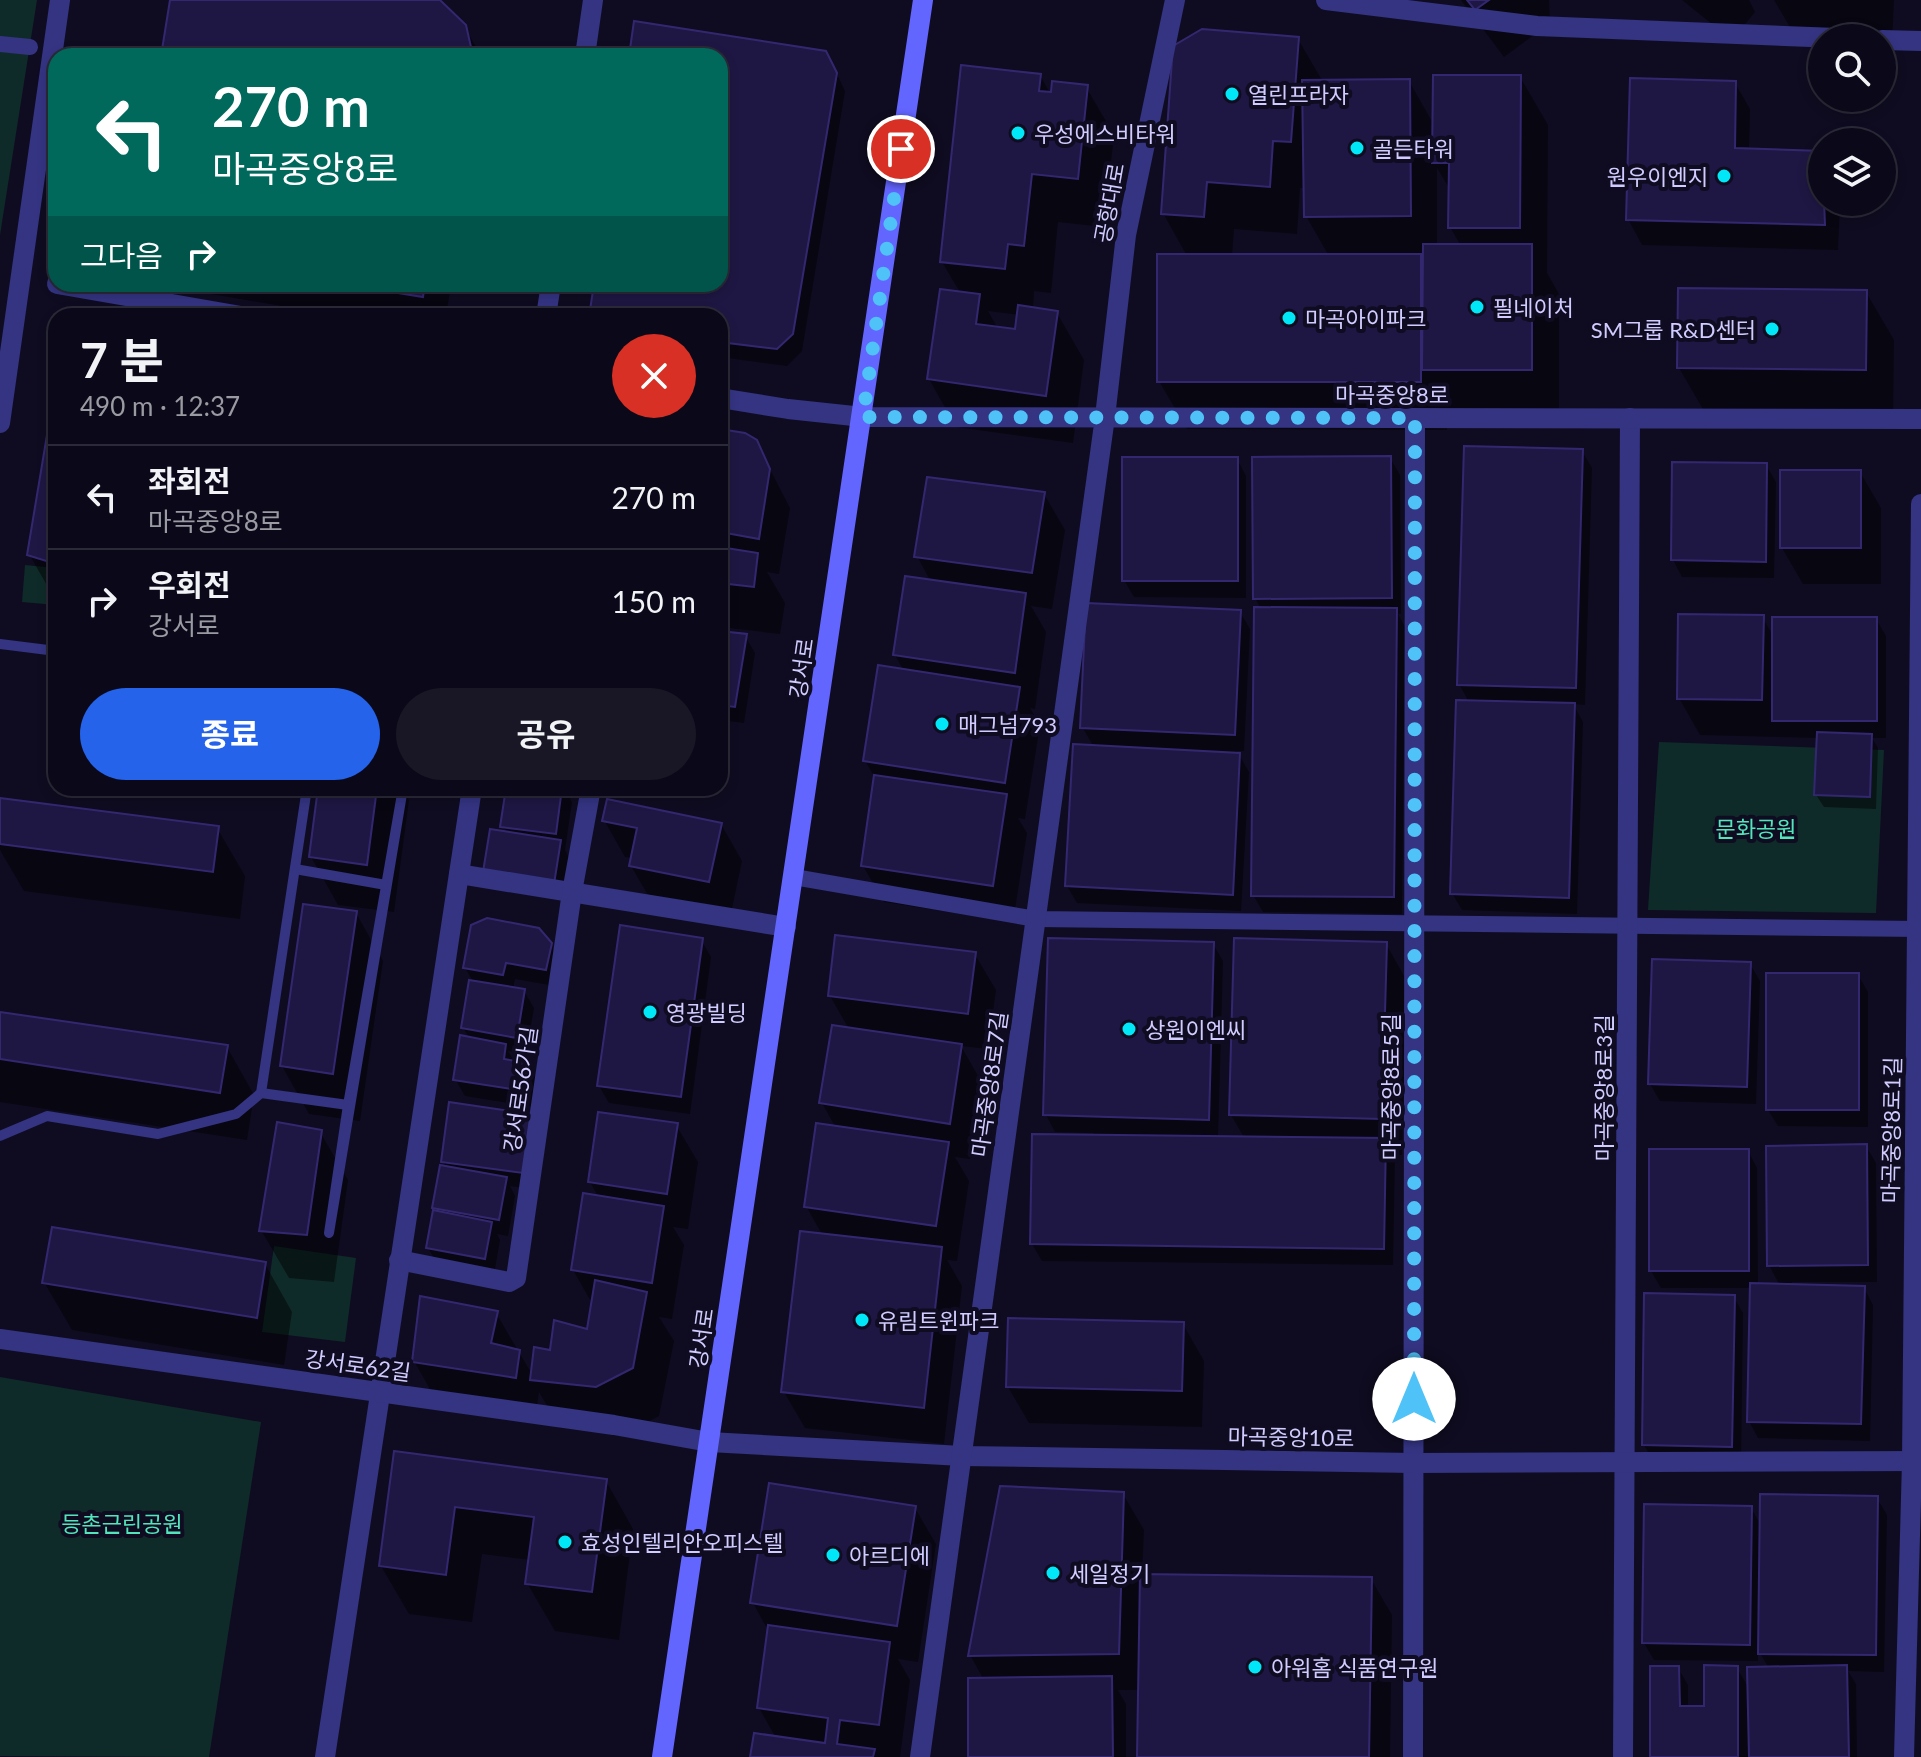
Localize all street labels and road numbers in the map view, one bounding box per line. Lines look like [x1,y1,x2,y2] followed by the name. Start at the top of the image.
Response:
[1089,161,1129,245] street label: 공항대로
[1335,381,1449,408] street label: 마곡중앙8로
[783,636,819,700] street label: 강서로
[965,1009,1013,1159] street label: 마곡중앙8로7길
[1377,1014,1404,1160] street label: 마곡중앙8로5길
[1590,1015,1617,1161] street label: 마곡중앙8로3길
[498,1024,542,1154] street label: 강서로56가길
[1876,1056,1906,1204] street label: 마곡중앙8로1길
[683,1306,719,1370] street label: 강서로
[303,1344,413,1386] street label: 강서로62길
[1227,1422,1355,1452] street label: 마곡중앙10로

